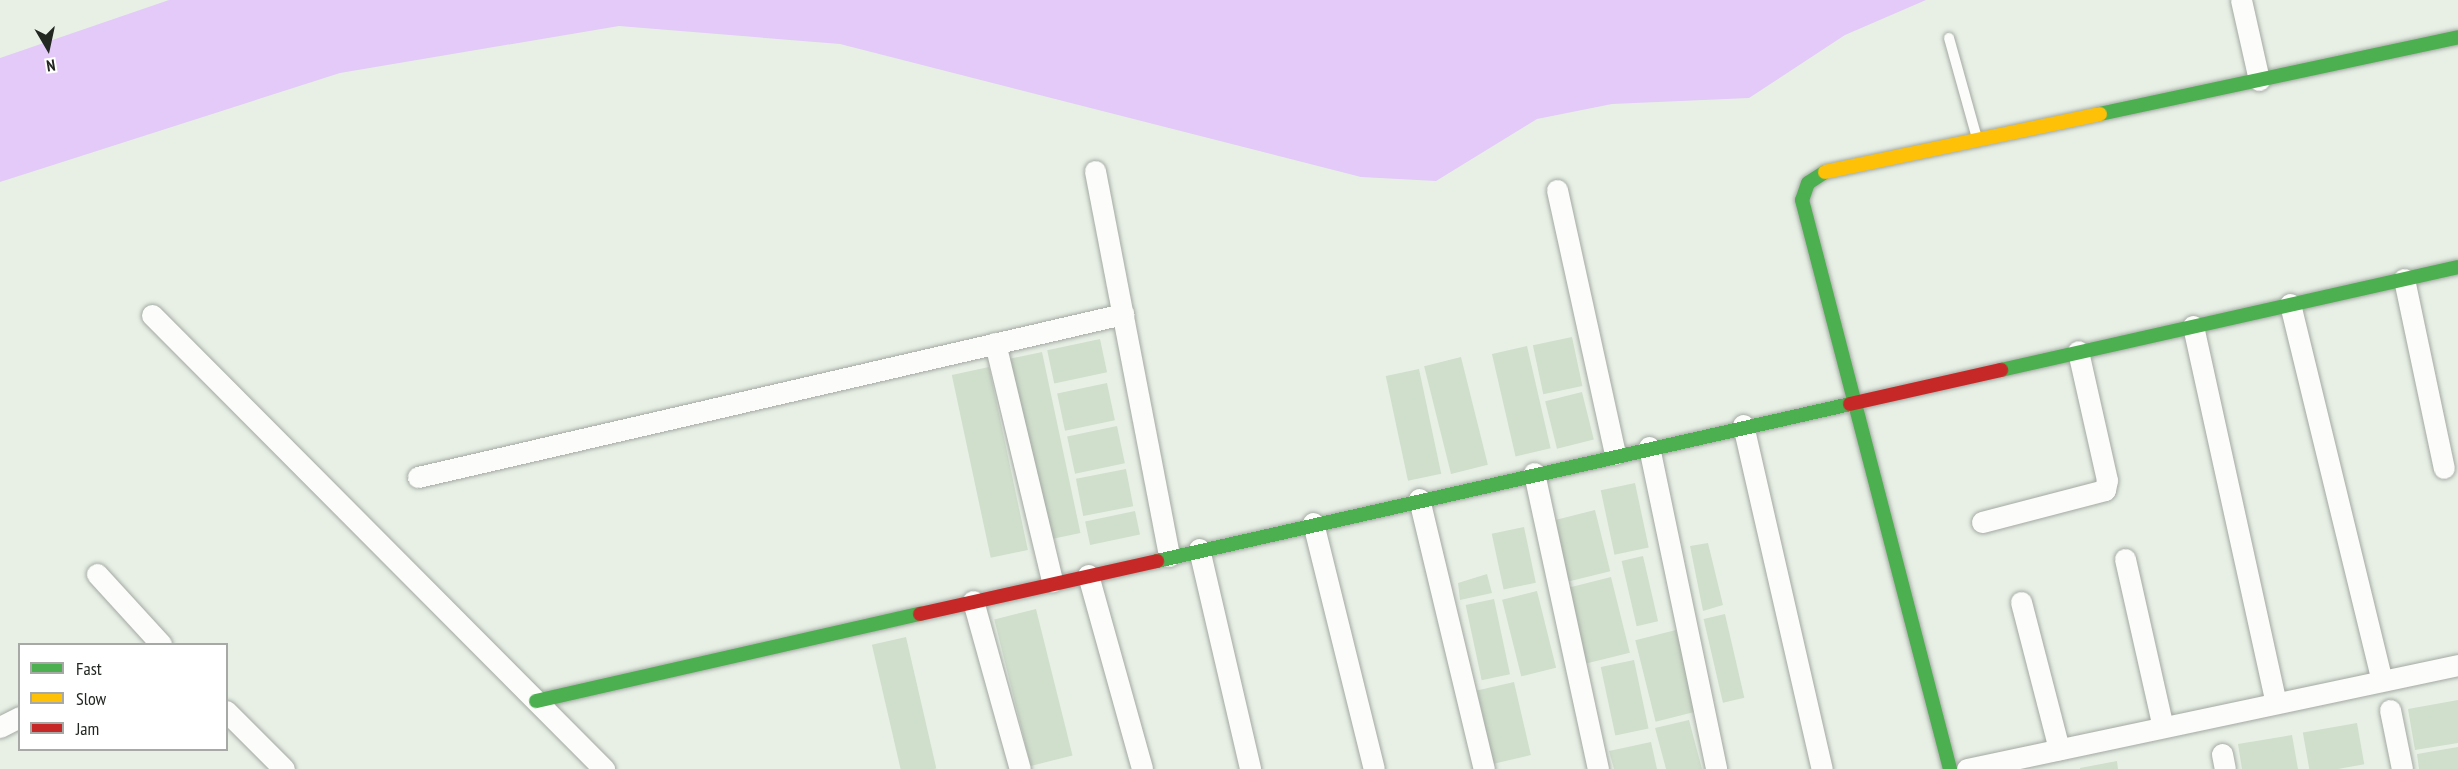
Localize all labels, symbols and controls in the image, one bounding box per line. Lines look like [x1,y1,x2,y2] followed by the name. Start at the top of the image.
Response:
[18,18,78,78] north arrow
[45,55,57,76] text: N
[18,643,228,751] legend
[76,657,102,680] text: Fast
[76,687,106,710] text: Slow
[76,717,99,740] text: Jam

